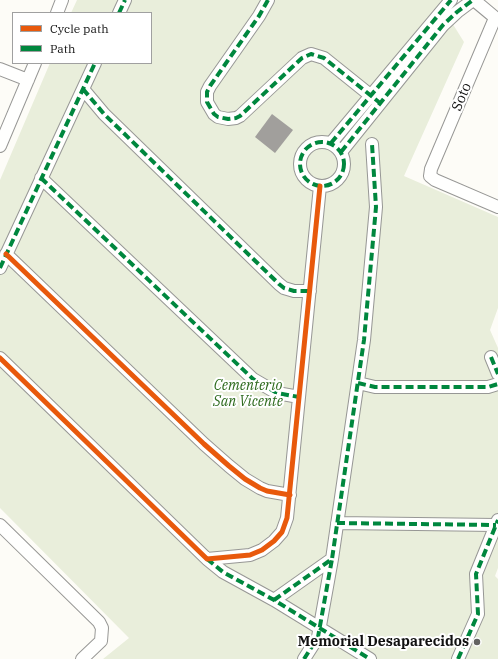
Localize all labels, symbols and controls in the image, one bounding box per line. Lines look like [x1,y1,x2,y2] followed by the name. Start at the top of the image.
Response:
[12,12,152,64] legend
[50,21,109,36] text: Cycle path
[50,41,75,56] text: Path
[449,80,475,114] street label: Soto
[213,378,283,410] park label: Cementerio San Vicente
[298,634,469,650] place label: Memorial Desaparecidos
[472,637,482,647] marker: Memorial Desaparecidos

